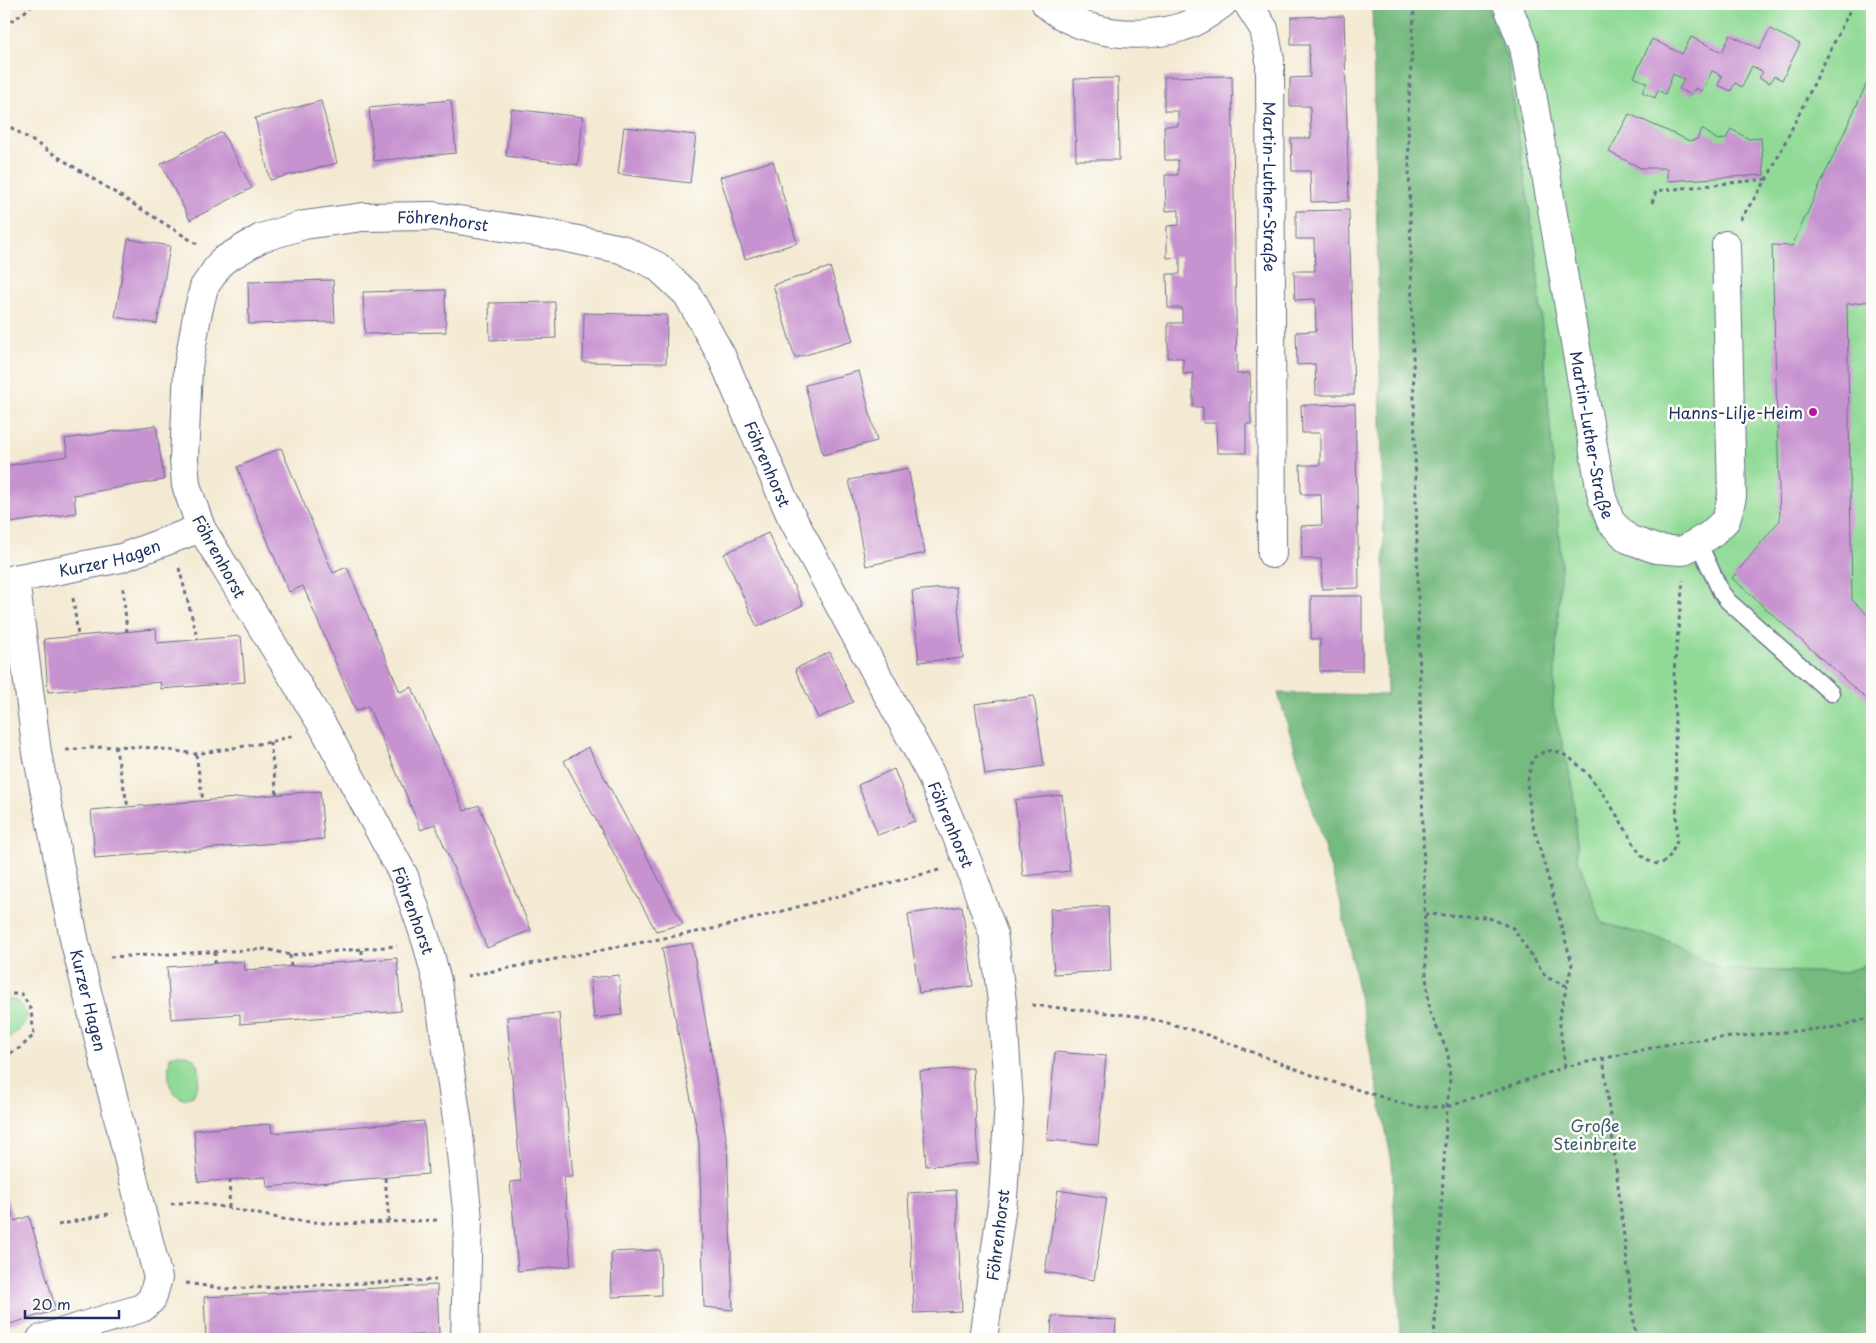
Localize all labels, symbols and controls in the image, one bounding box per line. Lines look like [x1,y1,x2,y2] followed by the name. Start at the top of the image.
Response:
[1258,102,1283,272] street label: Martin-Luther-Straße
[397,204,490,237] street label: Föhrenhorst
[1565,349,1621,522] street label: Martin-Luther-Straße
[1668,400,1803,424] place label: Hanns-Lilje-Heim
[1807,406,1819,418] marker: Hanns-Lilje-Heim
[739,417,798,511] street label: Föhrenhorst
[187,510,253,602] street label: Föhrenhorst
[56,532,164,582] street label: Kurzer Hagen
[923,777,981,871] street label: Föhrenhorst
[387,863,441,957] street label: Föhrenhorst
[65,947,113,1054] street label: Kurzer Hagen
[1553,1113,1637,1155] park label: Große Steinbreite
[979,1188,1015,1282] street label: Föhrenhorst
[25,1288,119,1320] scale bar
[32,1292,71,1315] text: 20 m

